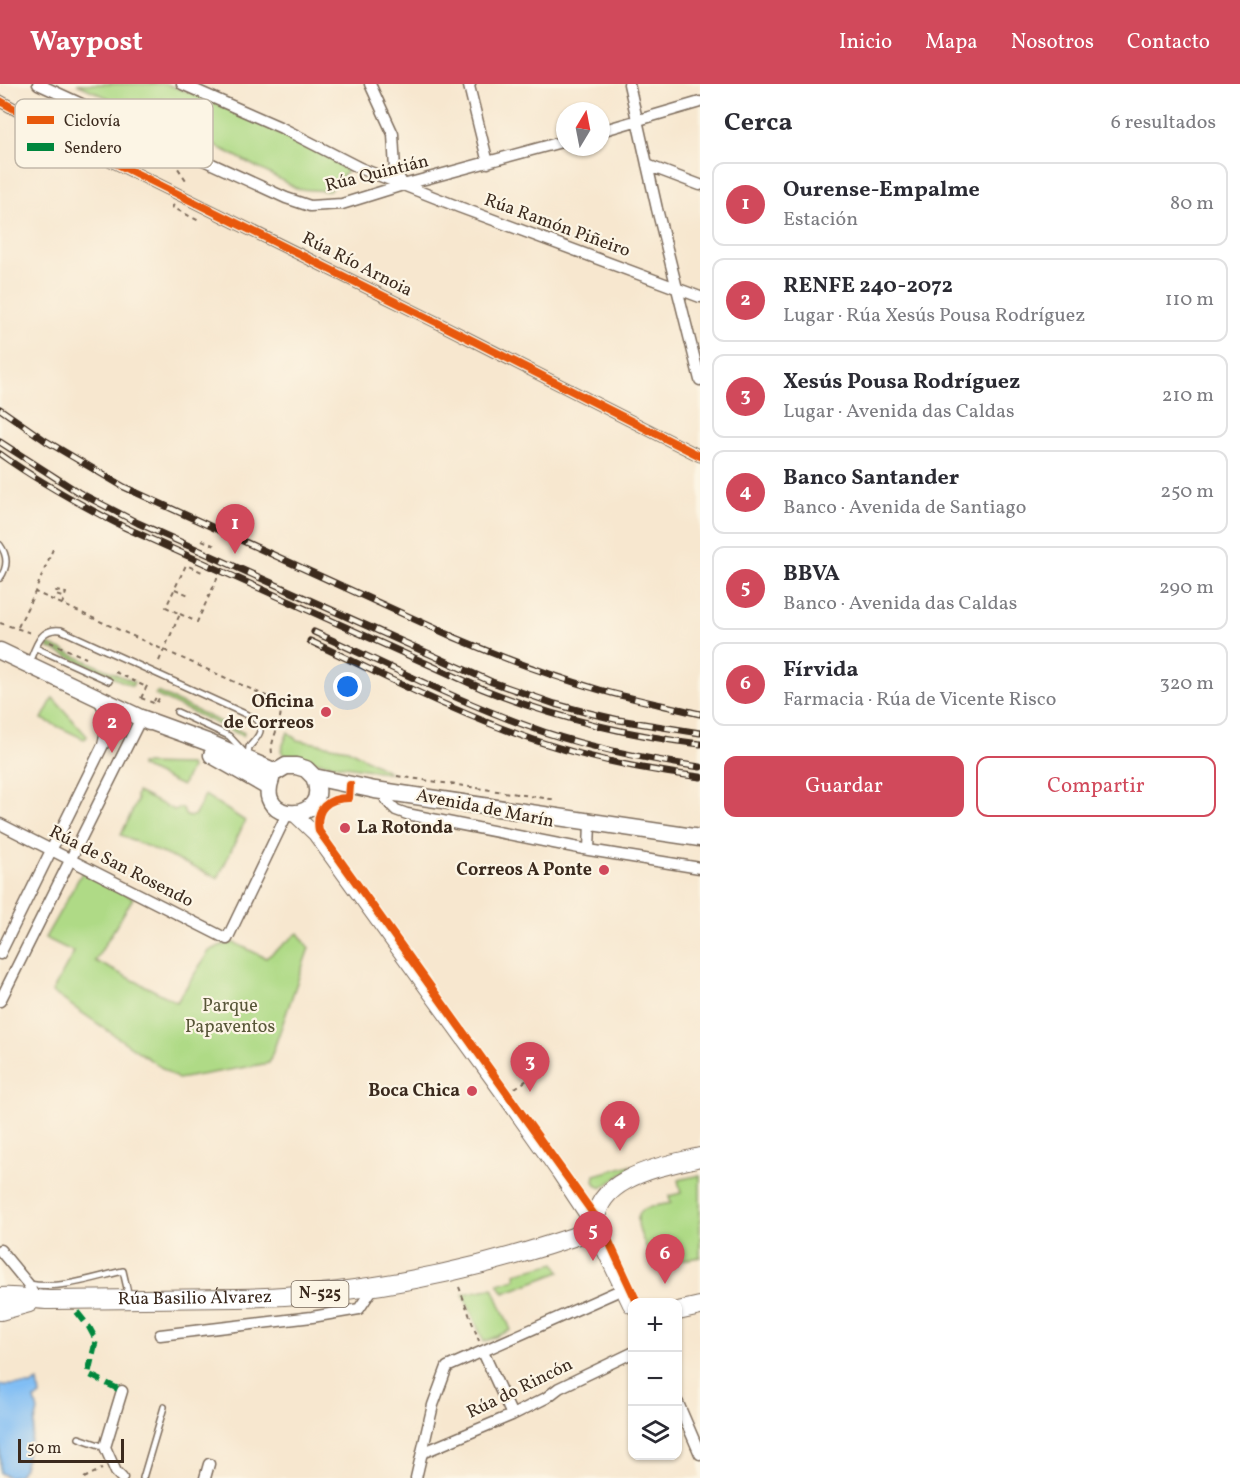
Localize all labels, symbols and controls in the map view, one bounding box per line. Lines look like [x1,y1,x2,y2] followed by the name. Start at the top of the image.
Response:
[30,23,143,62] text: Waypost
[839,28,892,57] text: Inicio
[925,28,978,57] text: Mapa
[1011,28,1094,57] text: Nosotros
[1127,28,1210,57] text: Contacto
[15,99,213,168] legend
[556,102,610,156] north arrow
[724,105,793,141] text: Cerca
[1111,109,1216,137] text: 6 resultados
[64,111,120,133] text: Ciclovía
[64,138,122,160] text: Sendero
[323,149,432,199] street label: Rúa Quintián
[783,175,980,206] text: Ourense-Empalme
[480,188,634,264] street label: Rúa Ramón Piñeiro
[741,190,750,218] text: 1
[1170,190,1214,218] text: 80 m
[783,206,858,234] text: Estación
[297,226,417,304] street label: Rúa Río Arnoia
[783,271,953,302] text: RENFE 240-2072
[740,286,751,314] text: 2
[1165,286,1214,314] text: 110 m
[783,302,1085,330] text: Lugar · Rúa Xesús Pousa Rodríguez
[783,367,1020,398] text: Xesús Pousa Rodríguez
[740,382,751,410] text: 3
[1162,382,1214,410] text: 210 m
[783,398,1014,426] text: Lugar · Avenida das Caldas
[783,463,959,494] text: Banco Santander
[739,478,752,506] text: 4
[1160,478,1214,506] text: 250 m
[783,494,1026,522] text: Banco · Avenida de Santiago
[216,504,254,554] pin: 1
[783,559,840,590] text: BBVA
[741,574,750,602] text: 5
[1159,574,1214,602] text: 290 m
[783,590,1017,618] text: Banco · Avenida das Caldas
[783,655,858,686] text: Fírvida
[740,670,751,698] text: 6
[1159,670,1214,698] text: 320 m
[333,672,362,701] your location
[783,686,1056,714] text: Farmacia · Rúa de Vicente Risco
[224,690,314,736] place label: Oficina de Correos
[92,704,132,753] pin: 2
[319,705,333,719] marker: Oficina de Correos
[724,756,964,817] button: Guardar
[976,756,1216,817] button: Compartir
[414,783,556,835] street label: Avenida de Marín
[357,816,453,841] place label: La Rotonda
[45,820,197,914] street label: Rúa de San Rosendo
[338,821,352,835] marker: La Rotonda
[456,858,592,883] place label: Correos A Ponte
[597,863,611,877] marker: Correos A Ponte
[185,994,275,1040] park label: Parque Papaventos
[510,1042,550,1092] pin: 3
[368,1079,460,1104] place label: Boca Chica
[465,1084,479,1098] marker: Boca Chica
[600,1102,640,1151] pin: 4
[574,1212,612,1261] pin: 5
[646,1234,684,1284] pin: 6
[292,1281,348,1307] road number: N-525
[118,1284,272,1312] street label: Rúa Basilio Álvarez
[628,1298,682,1460] map controls
[628,1298,682,1352] button: +
[463,1352,577,1425] street label: Rúa do Rincón
[628,1352,682,1406] button: −
[628,1406,682,1460] button: layers
[18,1436,124,1464] scale bar
[27,1438,61,1460] text: 50 m

